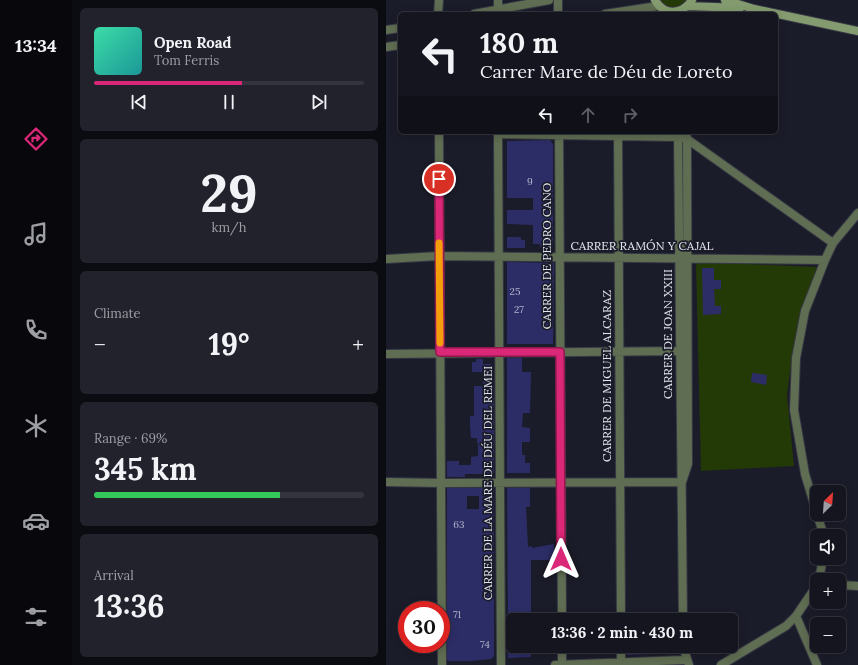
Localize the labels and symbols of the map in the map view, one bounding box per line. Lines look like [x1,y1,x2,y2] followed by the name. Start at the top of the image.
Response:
[422,162,456,196] pin
[527,175,533,188] house number: 9
[539,183,554,329] street label: CARRER DE PEDRO CANO
[570,238,714,253] street label: CARRER RAMÓN Y CAJAL
[660,269,675,399] street label: CARRER DE JOAN XXIII
[510,285,520,298] house number: 25
[599,290,614,462] street label: CARRER DE MIGUEL ALCARAZ
[514,303,524,316] house number: 27
[480,366,495,600] street label: CARRER DE LA MARE DE DÉU DEL REMEI
[810,485,846,521] north arrow
[453,518,465,531] house number: 63
[540,538,582,580] position arrow
[398,601,450,653] speed limit sign: 30
[453,608,461,621] house number: 71
[480,638,491,651] house number: 74

